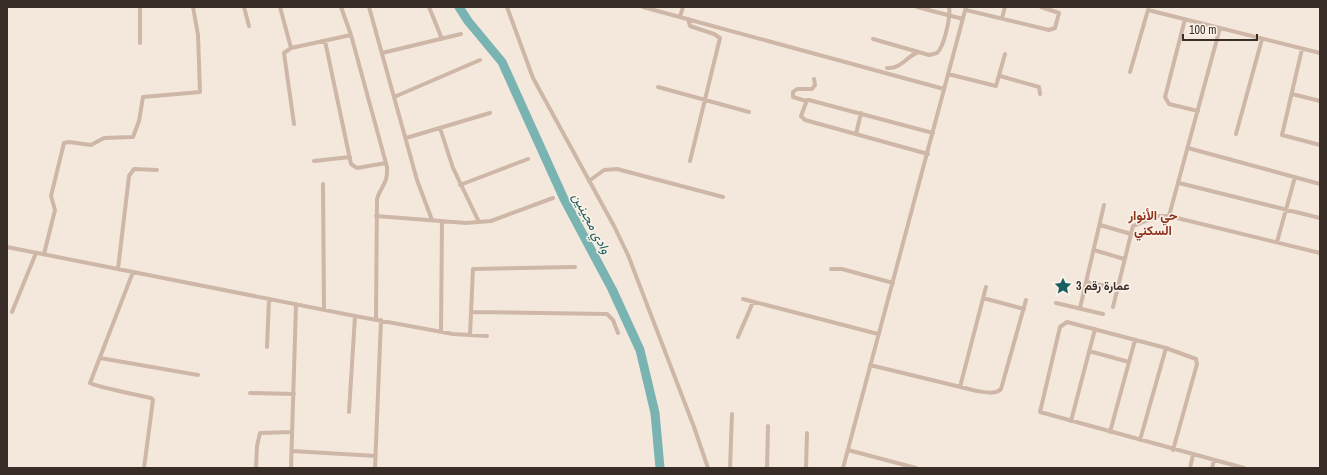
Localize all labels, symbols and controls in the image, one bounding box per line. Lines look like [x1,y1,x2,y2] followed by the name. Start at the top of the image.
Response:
[1183,16,1257,42] scale bar
[1189,22,1216,38] text: 100 m
[567,190,615,258] water label: وادي مجينين
[1127,207,1178,241] district label: حي الأنوار السكني
[1053,276,1073,296] place icon: عمارة رقم 3
[1076,278,1130,294] place label: عمارة رقم 3

